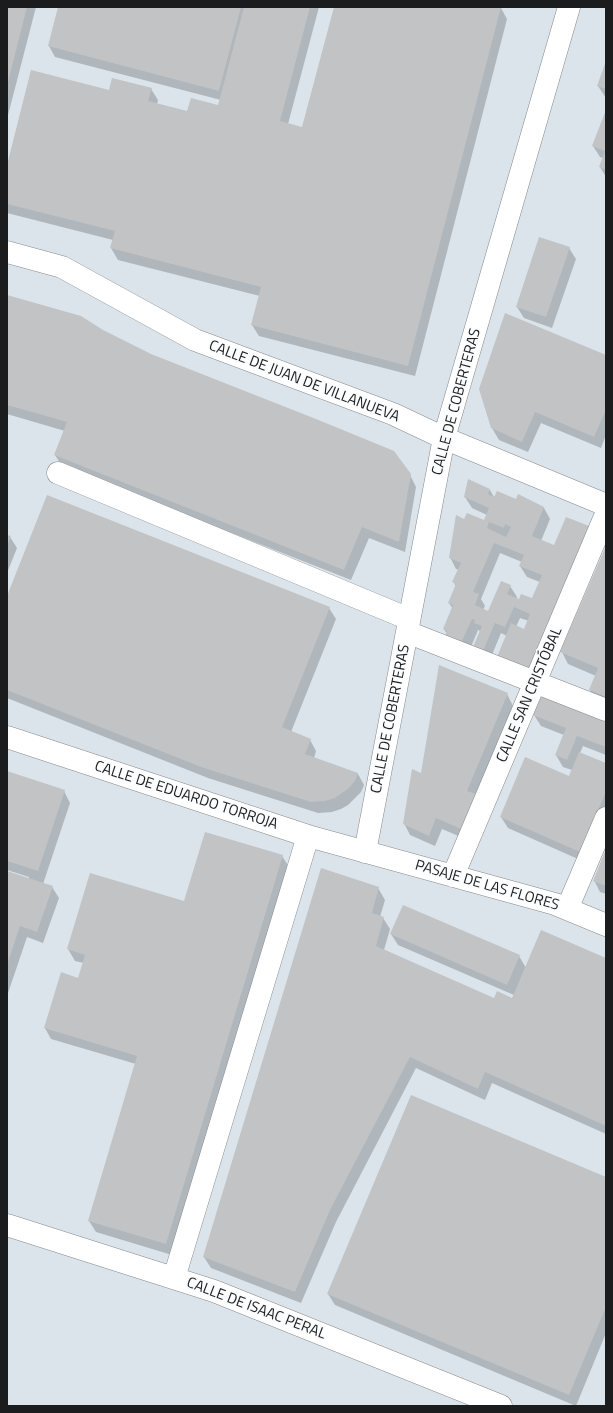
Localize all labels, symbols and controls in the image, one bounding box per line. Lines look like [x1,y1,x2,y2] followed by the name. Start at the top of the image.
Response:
[429,327,485,477] street label: CALLE DE COBERTERAS
[206,337,402,427] street label: CALLE DE JUAN DE VILLANUEVA
[493,625,567,765] street label: CALLE SAN CRISTÓBAL
[368,643,414,795] street label: CALLE DE COBERTERAS
[92,758,280,834] street label: CALLE DE EDUARDO TORROJA
[413,857,561,915] street label: PASAJE DE LAS FLORES
[184,1274,328,1344] street label: CALLE DE ISAAC PERAL

